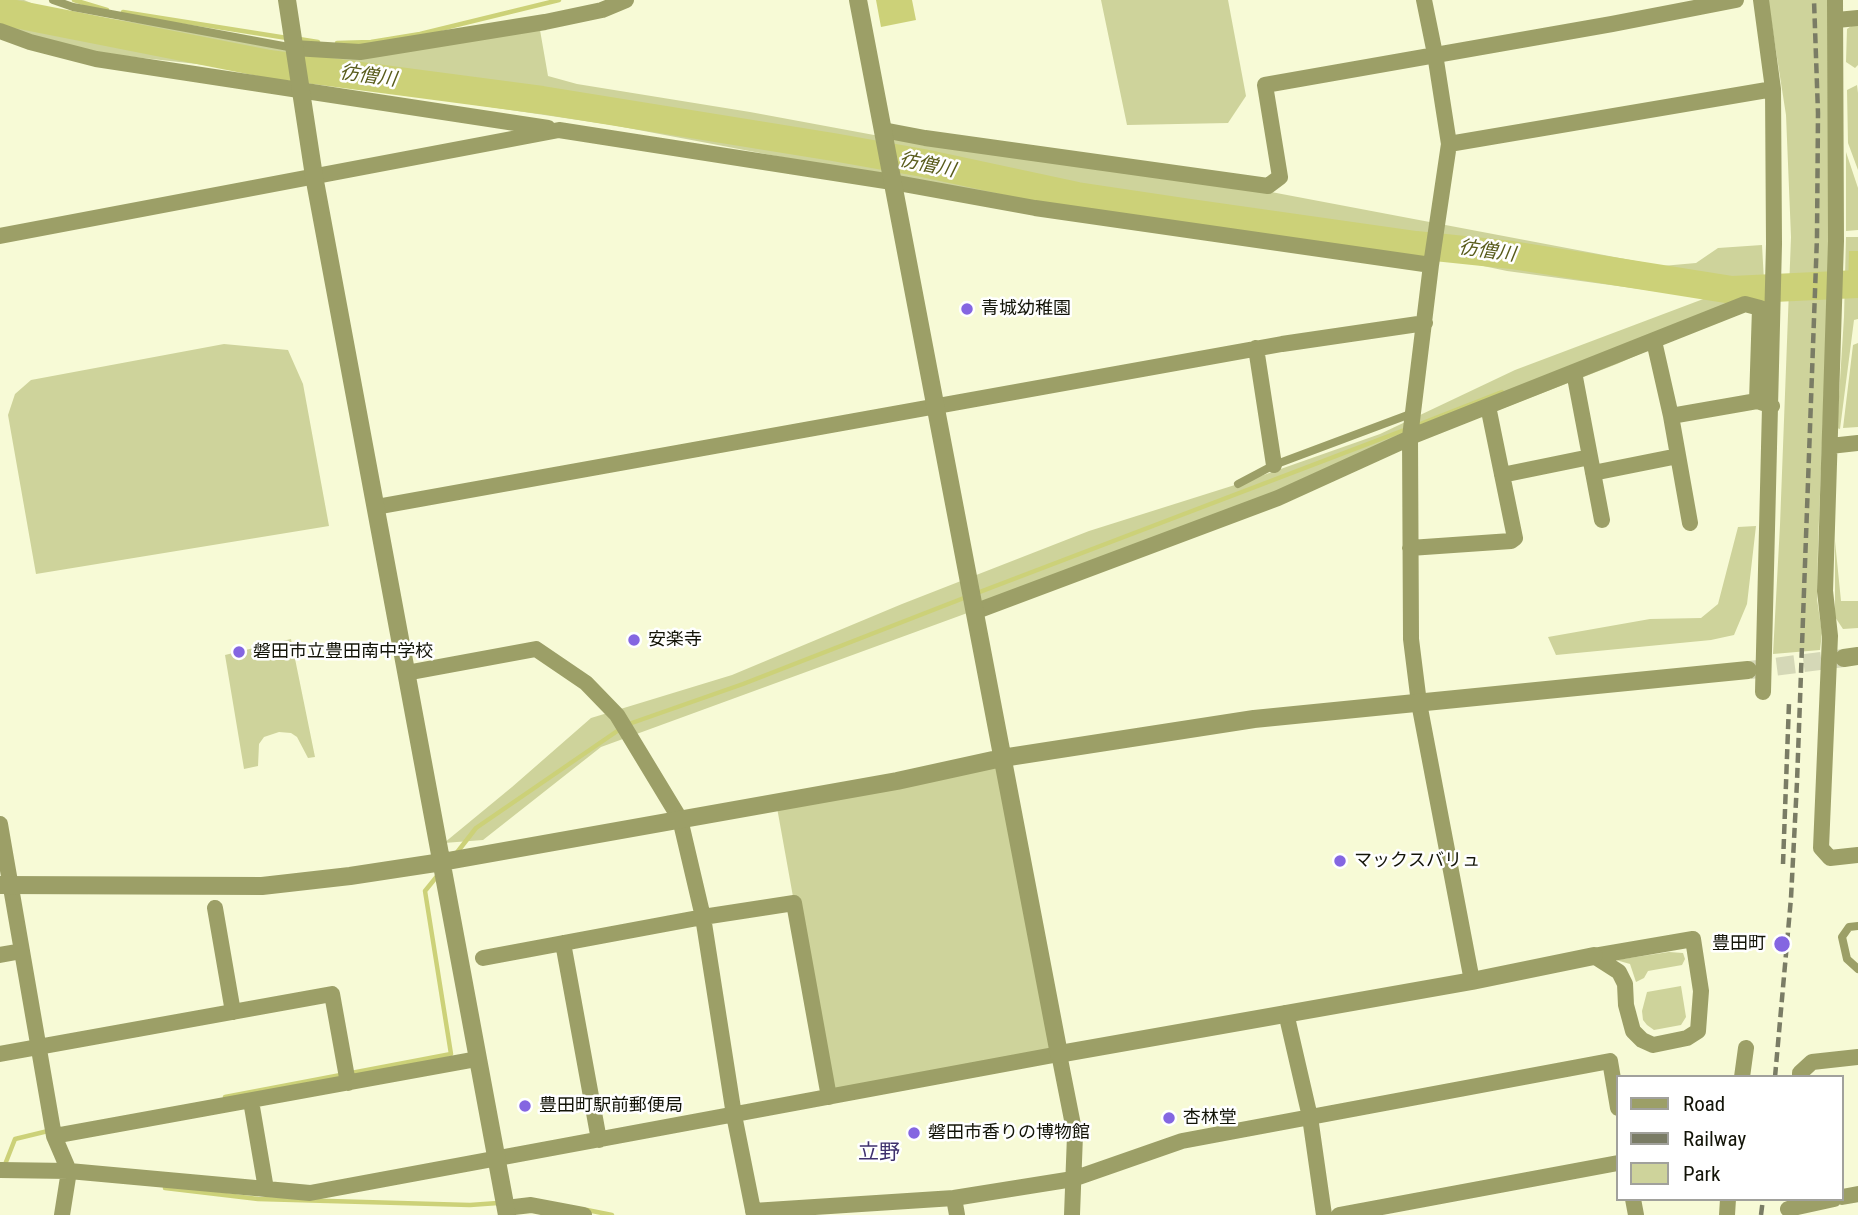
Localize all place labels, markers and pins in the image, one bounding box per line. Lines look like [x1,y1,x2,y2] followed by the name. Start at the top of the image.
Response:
[981,298,1071,320] place label: 青城幼稚園
[959,301,975,317] marker: 青城幼稚園
[648,629,702,651] place label: 安楽寺
[626,632,642,648] marker: 安楽寺
[253,641,433,663] place label: 磐田市立豊田南中学校
[231,644,247,660] marker: 磐田市立豊田南中学校
[1354,850,1480,872] place label: マックスバリュ
[1332,853,1348,869] marker: マックスバリュ
[1712,933,1766,955] place label: 豊田町
[1772,934,1792,954] marker: 豊田町
[539,1095,683,1117] place label: 豊田町駅前郵便局
[517,1098,533,1114] marker: 豊田町駅前郵便局
[1183,1107,1237,1129] place label: 杏林堂
[1161,1110,1177,1126] marker: 杏林堂
[928,1122,1090,1144] place label: 磐田市香りの博物館
[906,1125,922,1141] marker: 磐田市香りの博物館

